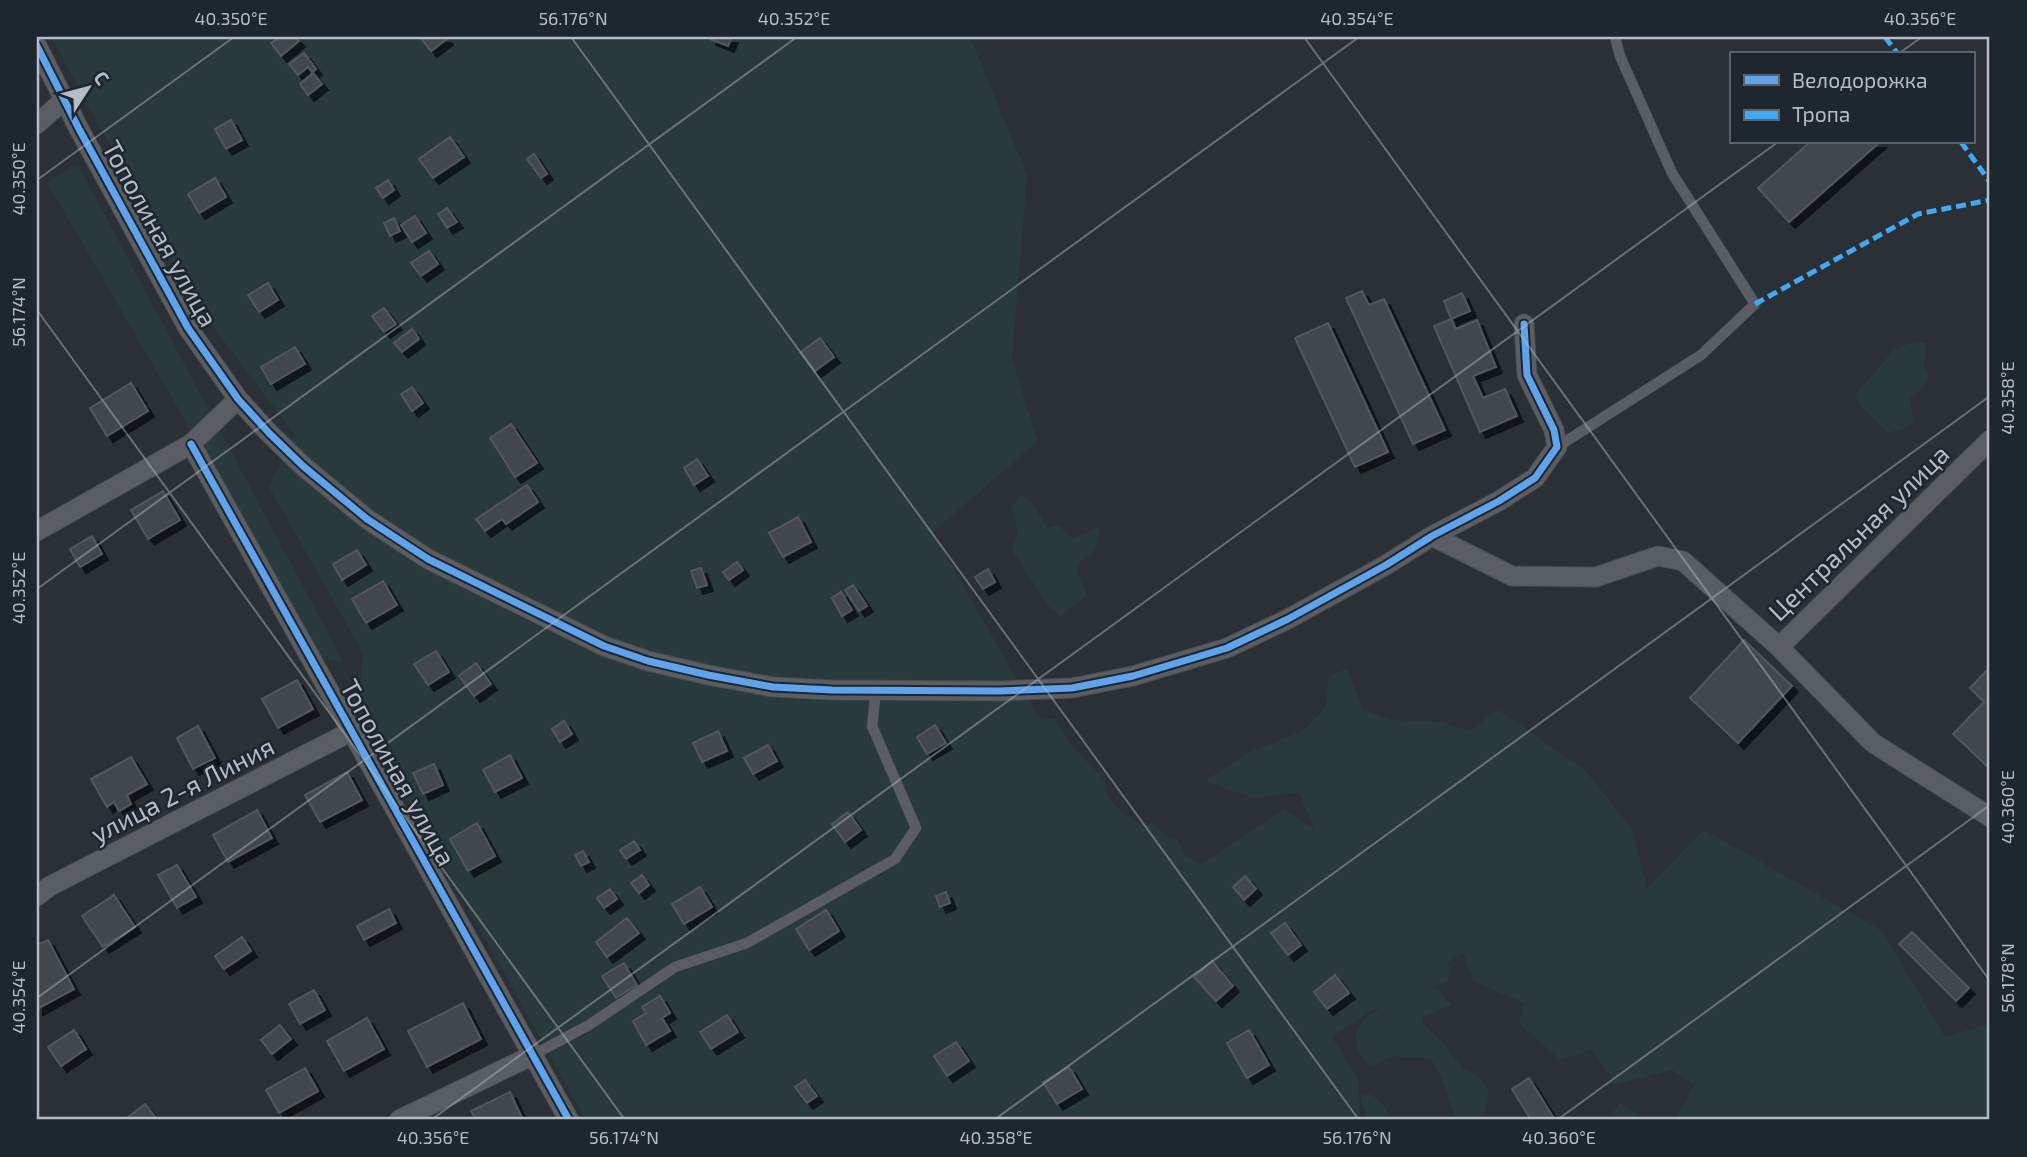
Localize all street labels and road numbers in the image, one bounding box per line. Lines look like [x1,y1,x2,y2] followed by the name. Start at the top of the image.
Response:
[96,134,225,332] street label: Тополиная улица
[1761,438,1956,627] street label: Центральная улица
[334,673,463,871] street label: Тополиная улица
[85,729,279,849] street label: улица 2-я Линия

